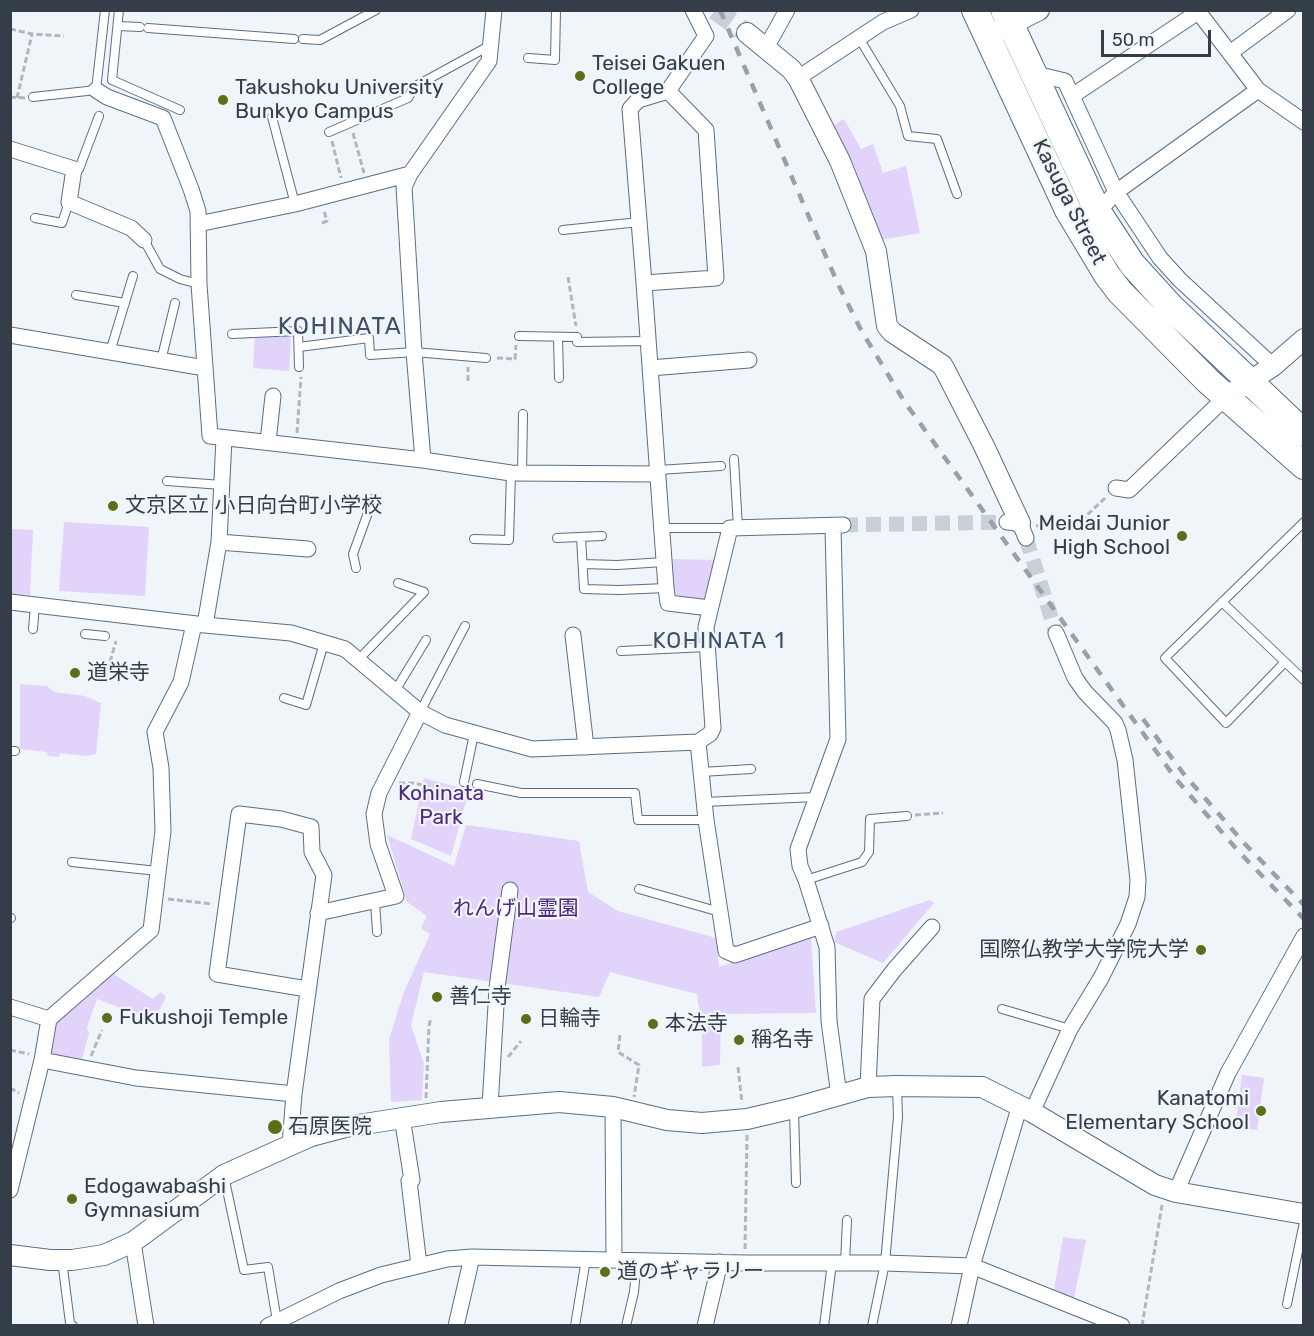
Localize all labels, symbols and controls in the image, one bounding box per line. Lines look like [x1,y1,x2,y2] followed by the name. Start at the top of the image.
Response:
[1104,18,1214,56] scale bar
[1112,29,1155,51] text: 50 m
[592,51,726,101] place label: Teisei Gakuen College
[573,69,587,83] marker: Teisei Gakuen College
[235,75,444,125] place label: Takushoku University Bunkyo Campus
[216,93,230,107] marker: Takushoku University Bunkyo Campus
[1027,135,1111,269] street label: Kasuga Street
[278,313,402,341] district label: KOHINATA
[125,493,382,519] place label: 文京区立 小日向台町小学校
[106,499,120,513] marker: 文京区立 小日向台町小学校
[1038,511,1170,561] place label: Meidai Junior High School
[1175,529,1189,543] marker: Meidai Junior High School
[652,629,786,655] district label: KOHINATA 1
[87,660,150,686] place label: 道栄寺
[68,666,82,680] marker: 道栄寺
[398,781,484,831] park label: Kohinata Park
[453,896,579,922] park label: れんげ山霊園
[979,937,1189,963] place label: 国際仏教学大学院大学
[1194,943,1208,957] marker: 国際仏教学大学院大学
[449,984,512,1010] place label: 善仁寺
[430,990,444,1004] marker: 善仁寺
[119,1005,288,1031] place label: Fukushoji Temple
[538,1006,601,1032] place label: 日輪寺
[100,1011,114,1025] marker: Fukushoji Temple
[665,1011,728,1037] place label: 本法寺
[519,1012,533,1026] marker: 日輪寺
[646,1017,660,1031] marker: 本法寺
[751,1027,814,1053] place label: 稱名寺
[732,1033,746,1047] marker: 稱名寺
[1065,1086,1249,1136] place label: Kanatomi Elementary School
[1254,1104,1268,1118] marker: Kanatomi Elementary School
[288,1114,372,1140] place label: 石原医院
[266,1118,284,1136] marker: 石原医院
[84,1174,226,1224] place label: Edogawabashi Gymnasium
[65,1192,79,1206] marker: Edogawabashi Gymnasium
[617,1259,764,1285] place label: 道のギャラリー
[598,1265,612,1279] marker: 道のギャラリー

